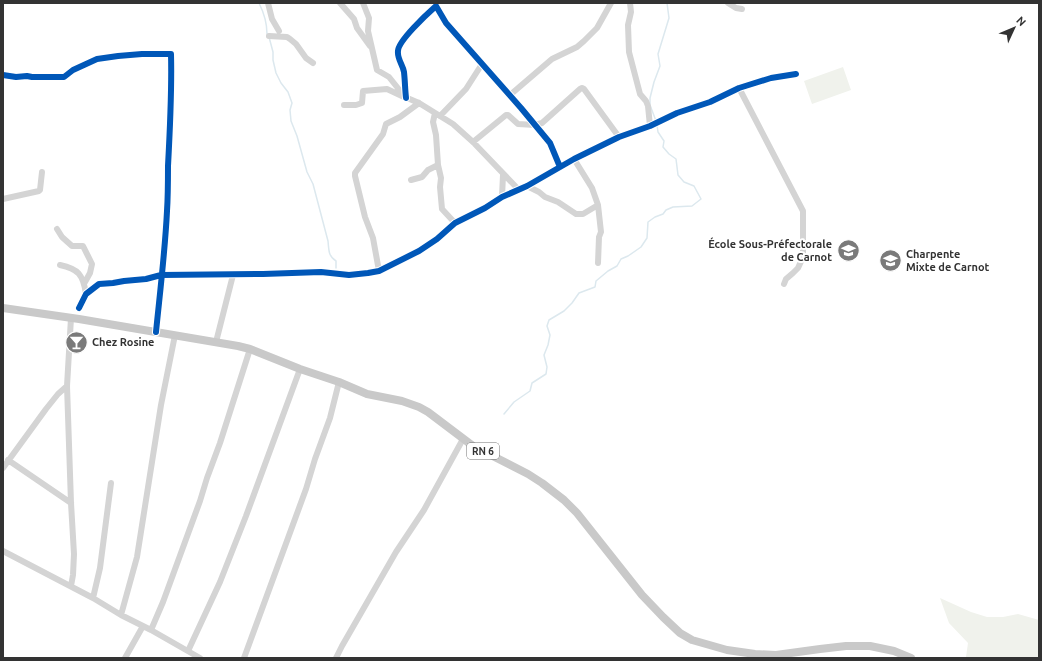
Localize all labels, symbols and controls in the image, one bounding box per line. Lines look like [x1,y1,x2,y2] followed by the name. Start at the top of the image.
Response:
[994,8,1034,48] north arrow
[1014,14,1028,28] text: N
[708,237,832,263] place label: École Sous-Préfectorale de Carnot
[835,237,861,263] school or university icon: École Sous-Préfectorale de Carnot
[877,247,903,273] school or university icon: Charpente Mixte de Carnot
[906,248,990,273] place label: Charpente Mixte de Carnot
[63,329,89,355] bar icon: Chez Rosine
[92,336,154,348] place label: Chez Rosine
[467,443,499,459] road number: RN 6

